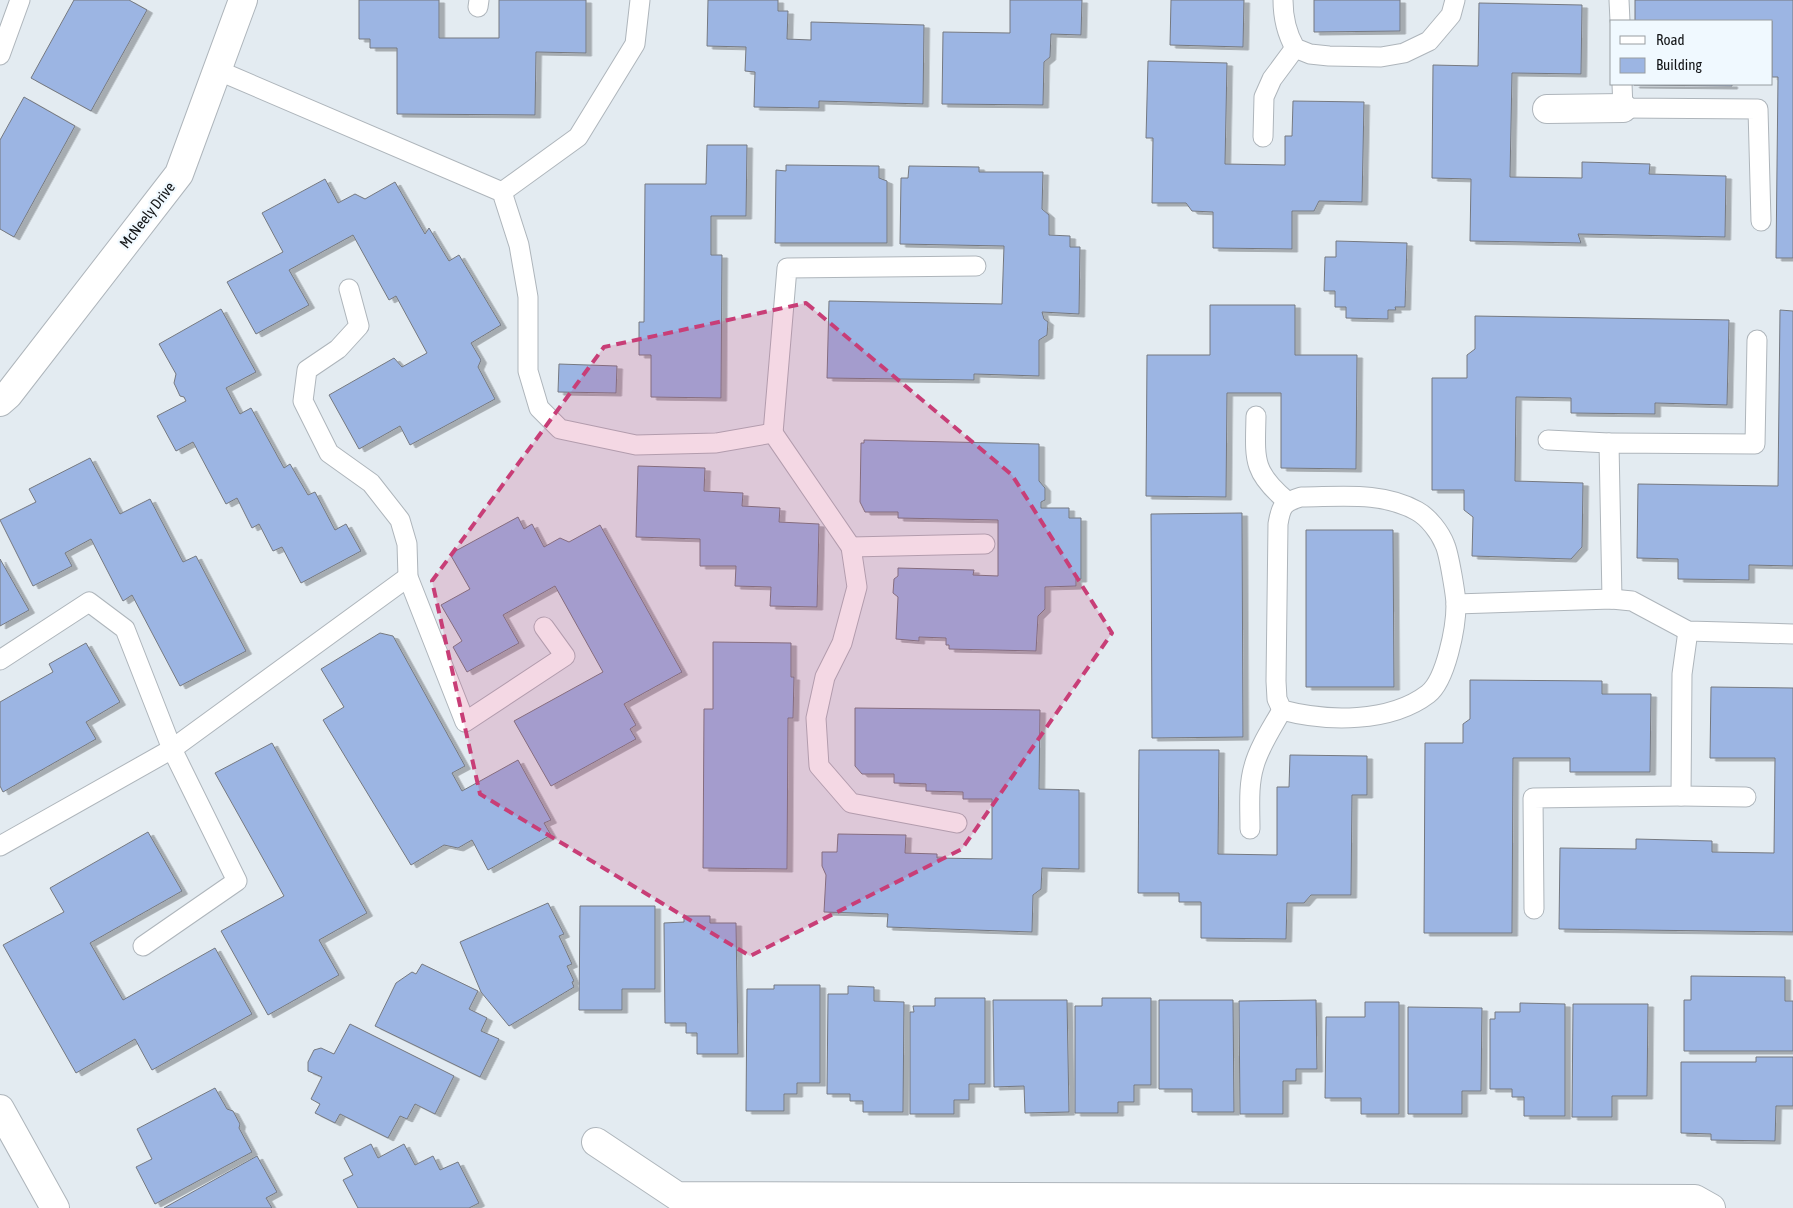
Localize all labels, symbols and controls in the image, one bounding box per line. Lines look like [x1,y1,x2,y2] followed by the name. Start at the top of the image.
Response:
[1610,20,1773,85] legend
[1656,31,1685,48] text: Road
[1656,56,1702,73] text: Building
[116,178,178,251] street label: McNeely Drive

